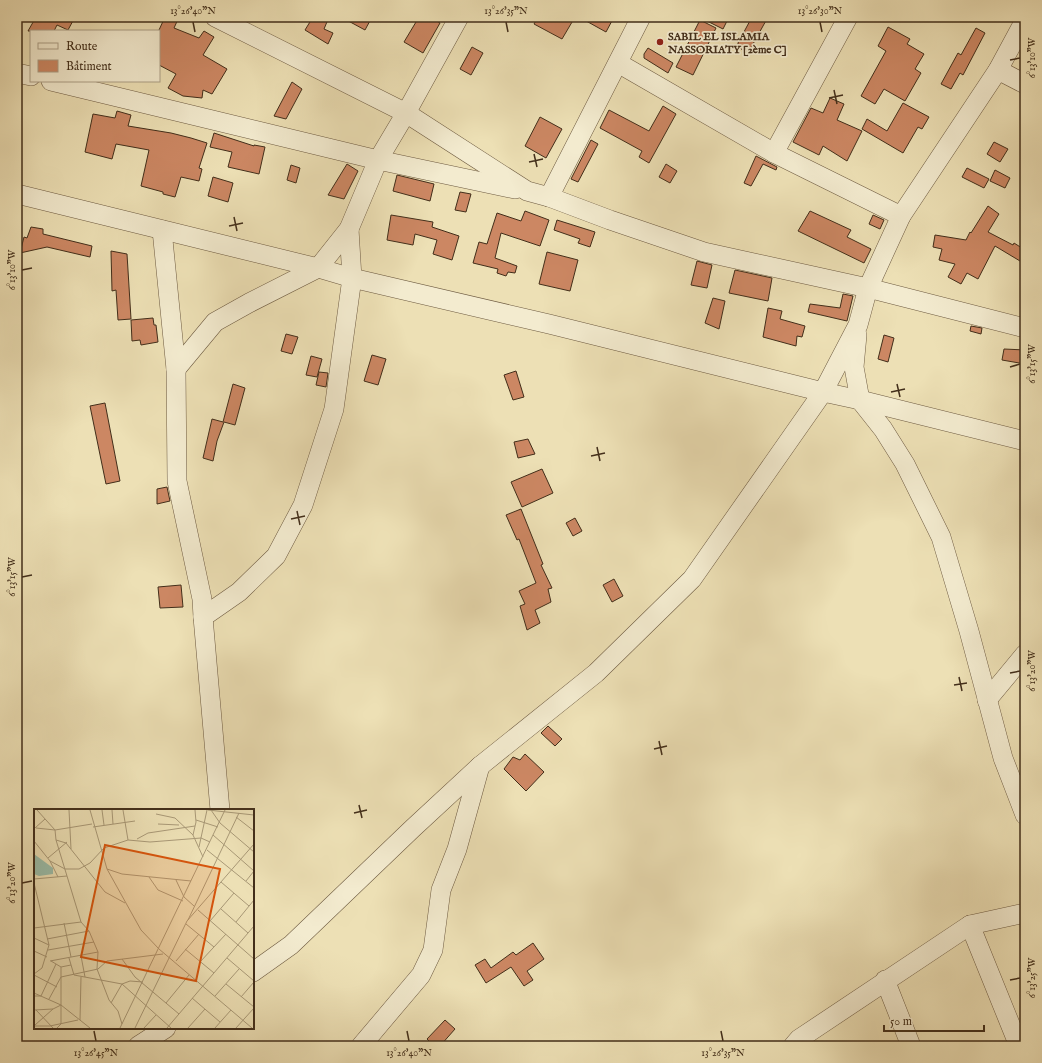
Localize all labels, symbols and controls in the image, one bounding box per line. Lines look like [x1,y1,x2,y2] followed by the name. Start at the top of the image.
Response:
[170,5,216,18] text: 13°26'40"N
[484,5,528,18] text: 13°26'35"N
[798,5,843,18] text: 13°26'30"N
[30,30,160,82] legend
[667,30,787,57] place label: SABIL EL ISLAMIA NASSORIATY [2ème C]
[655,37,665,47] marker: SABIL EL ISLAMIA NASSORIATY [2ème C]
[1026,37,1039,78] text: 6°13'10"W
[66,39,98,54] text: Route
[66,59,112,74] text: Bâtiment
[6,249,19,290] text: 6°13'10"W
[1026,344,1039,384] text: 6°13'15"W
[6,557,19,597] text: 6°13'15"W
[1026,650,1039,692] text: 6°13'20"W
[34,809,254,1029] inset map
[6,862,19,904] text: 6°13'20"W
[1026,957,1039,998] text: 6°13'25"W
[884,1007,984,1033] scale bar
[890,1014,912,1029] text: 50 m
[74,1047,119,1060] text: 13°26'45"N
[386,1047,432,1060] text: 13°26'40"N
[701,1047,745,1060] text: 13°26'35"N

